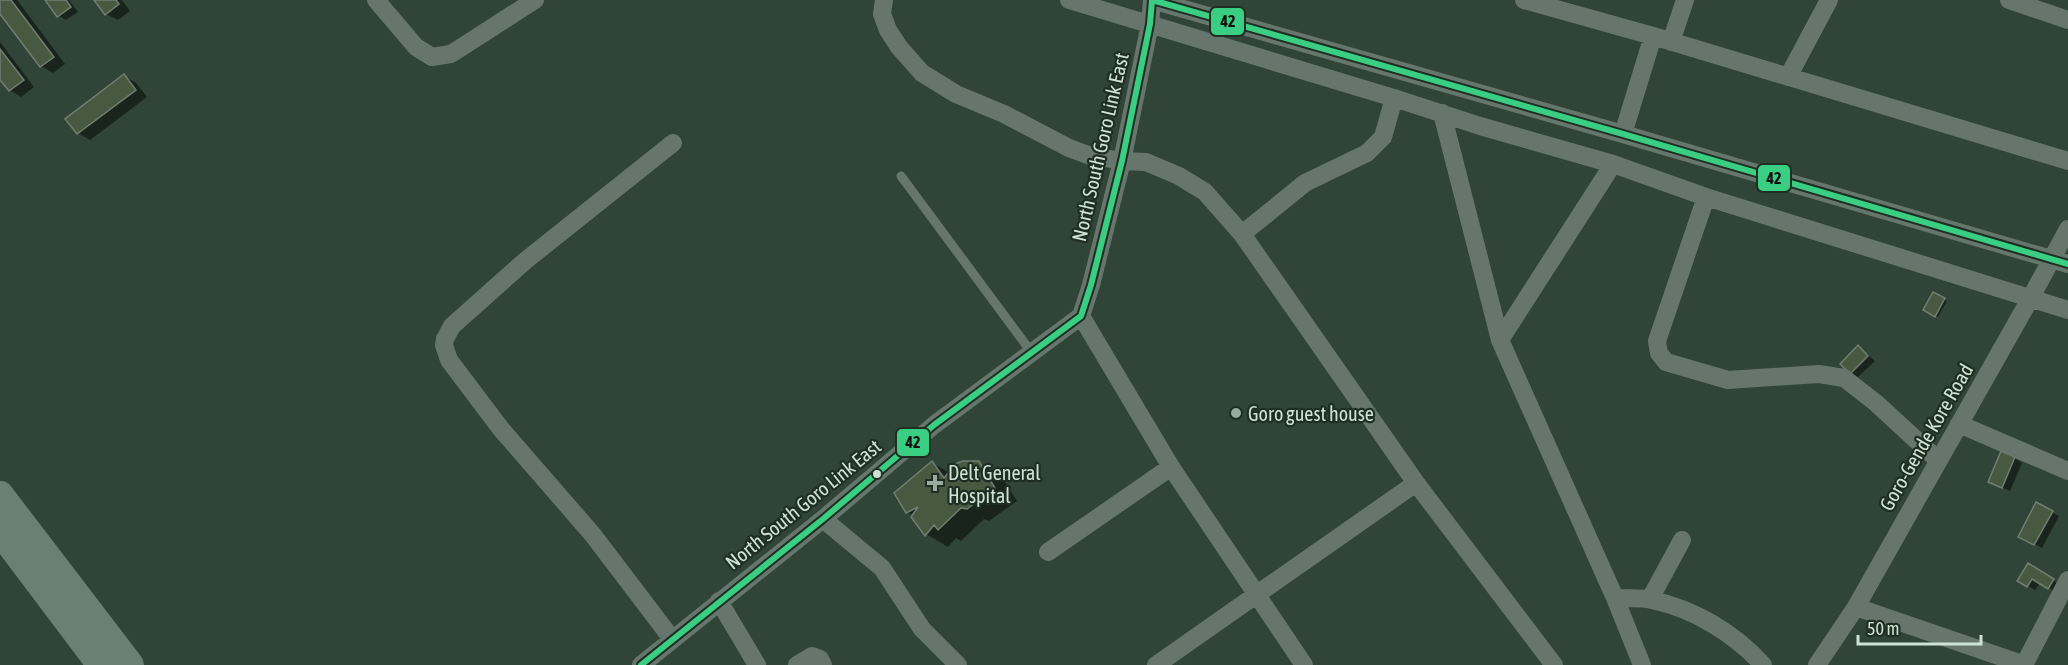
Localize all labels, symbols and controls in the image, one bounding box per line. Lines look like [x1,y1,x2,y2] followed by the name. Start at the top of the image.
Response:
[1210,7,1245,36] line badge: 42
[1219,12,1236,30] text: 42
[1067,50,1133,244] street label: North South Goro Link East
[1757,164,1791,192] line badge: 42
[1765,169,1782,187] text: 42
[1875,360,1977,514] street label: Goro-Gende Kore Road
[1248,402,1374,425] place label: Goro guest house
[1229,406,1243,420] marker: Goro guest house
[896,428,930,457] line badge: 42
[904,433,921,451] text: 42
[721,434,885,574] street label: North South Goro Link East
[948,461,1041,507] place label: Delt General Hospital
[871,468,883,480] unlabelled marker
[926,474,944,492] marker: Delt General Hospital
[1858,608,1981,646] scale bar
[1867,618,1899,639] text: 50 m

